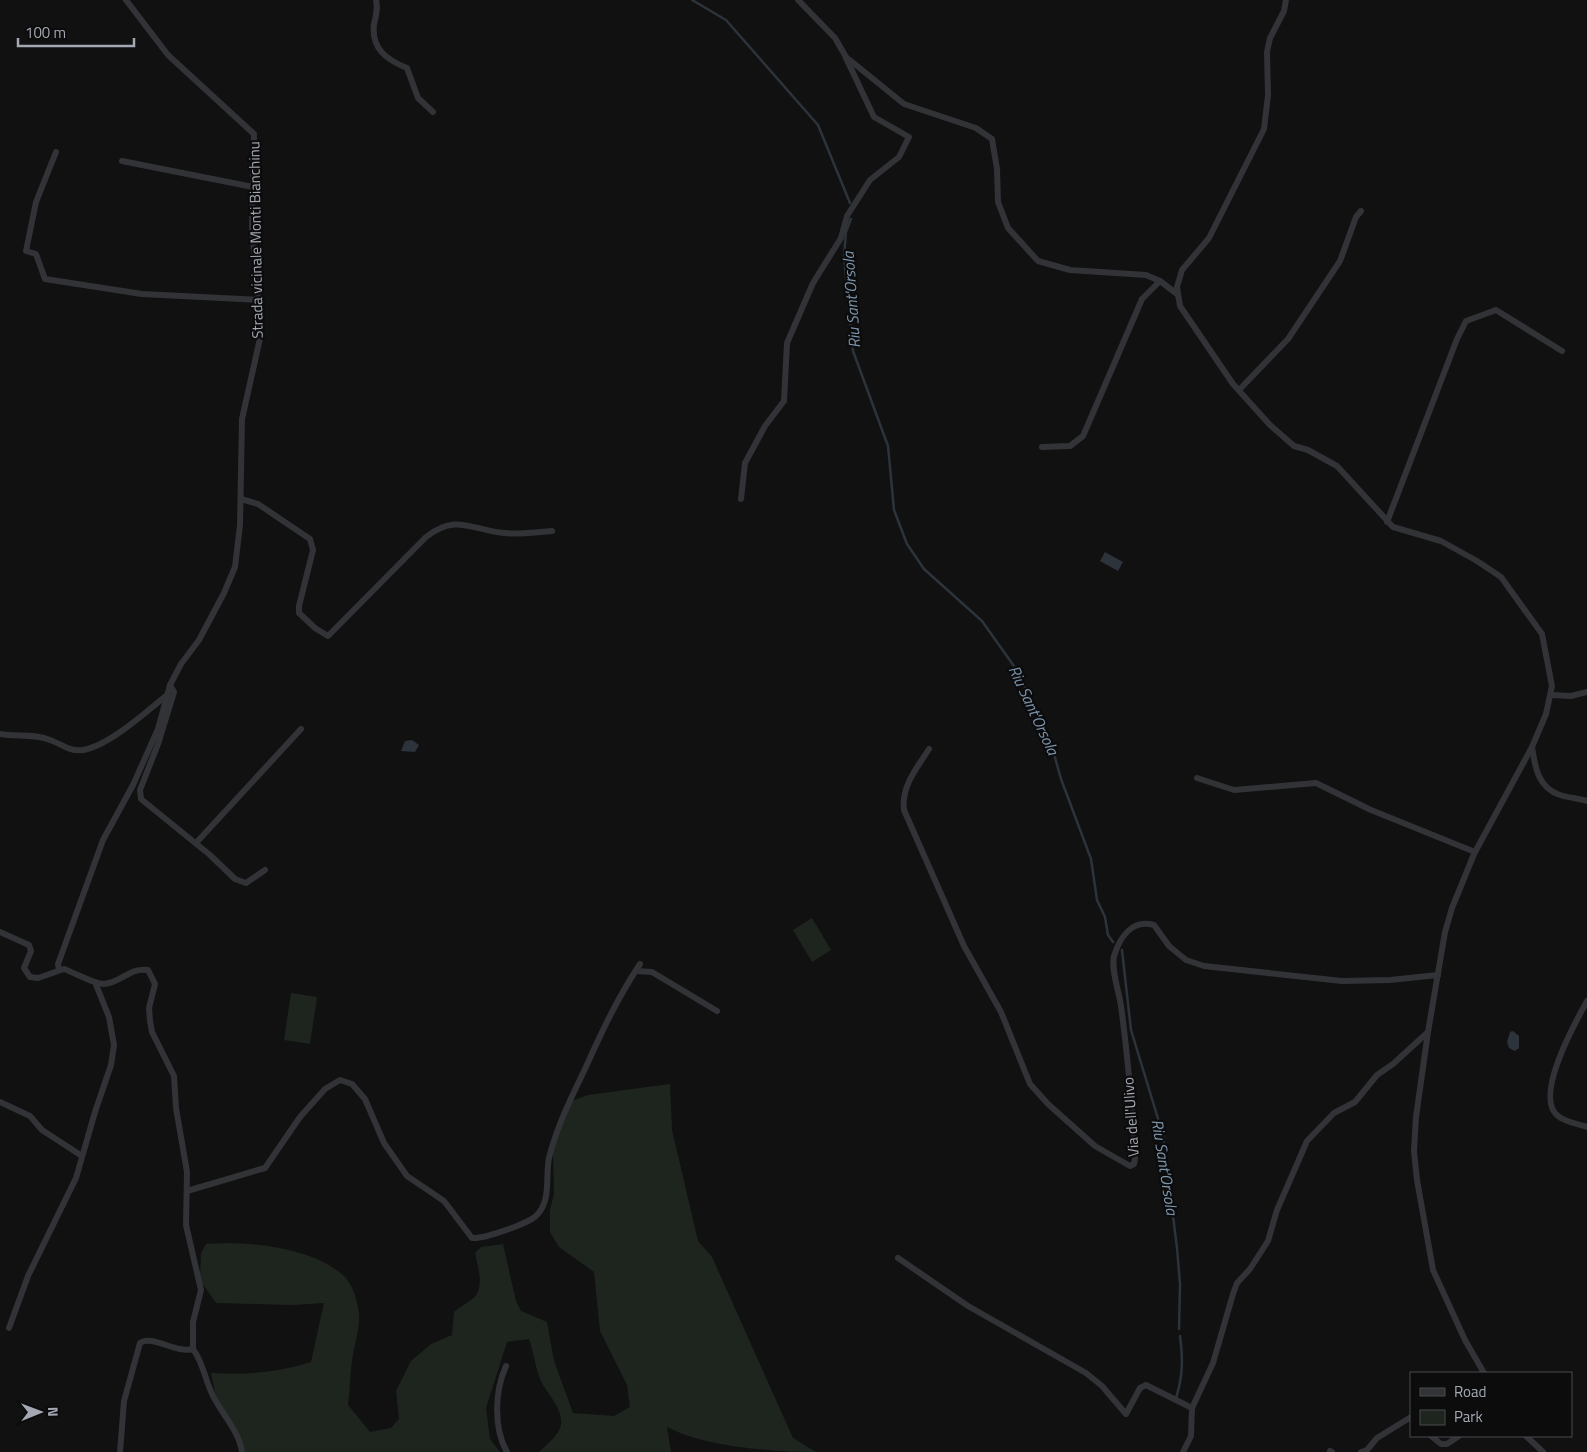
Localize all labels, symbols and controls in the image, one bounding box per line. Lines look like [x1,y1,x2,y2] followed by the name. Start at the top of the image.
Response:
[18,15,134,47] scale bar
[25,21,66,44] text: 100 m
[242,141,269,339] street label: Strada vicinale Monti Bianchinu
[836,250,866,349] water label: Riu Sant'Orsola
[1003,661,1066,760] water label: Riu Sant'Orsola
[1116,1076,1145,1158] street label: Via dell'Ulivo
[1146,1117,1185,1218] water label: Riu Sant'Orsola
[1410,1372,1572,1437] legend
[1454,1380,1486,1403] text: Road
[15,1387,65,1437] north arrow
[1454,1405,1483,1428] text: Park
[43,1407,64,1417] text: N

